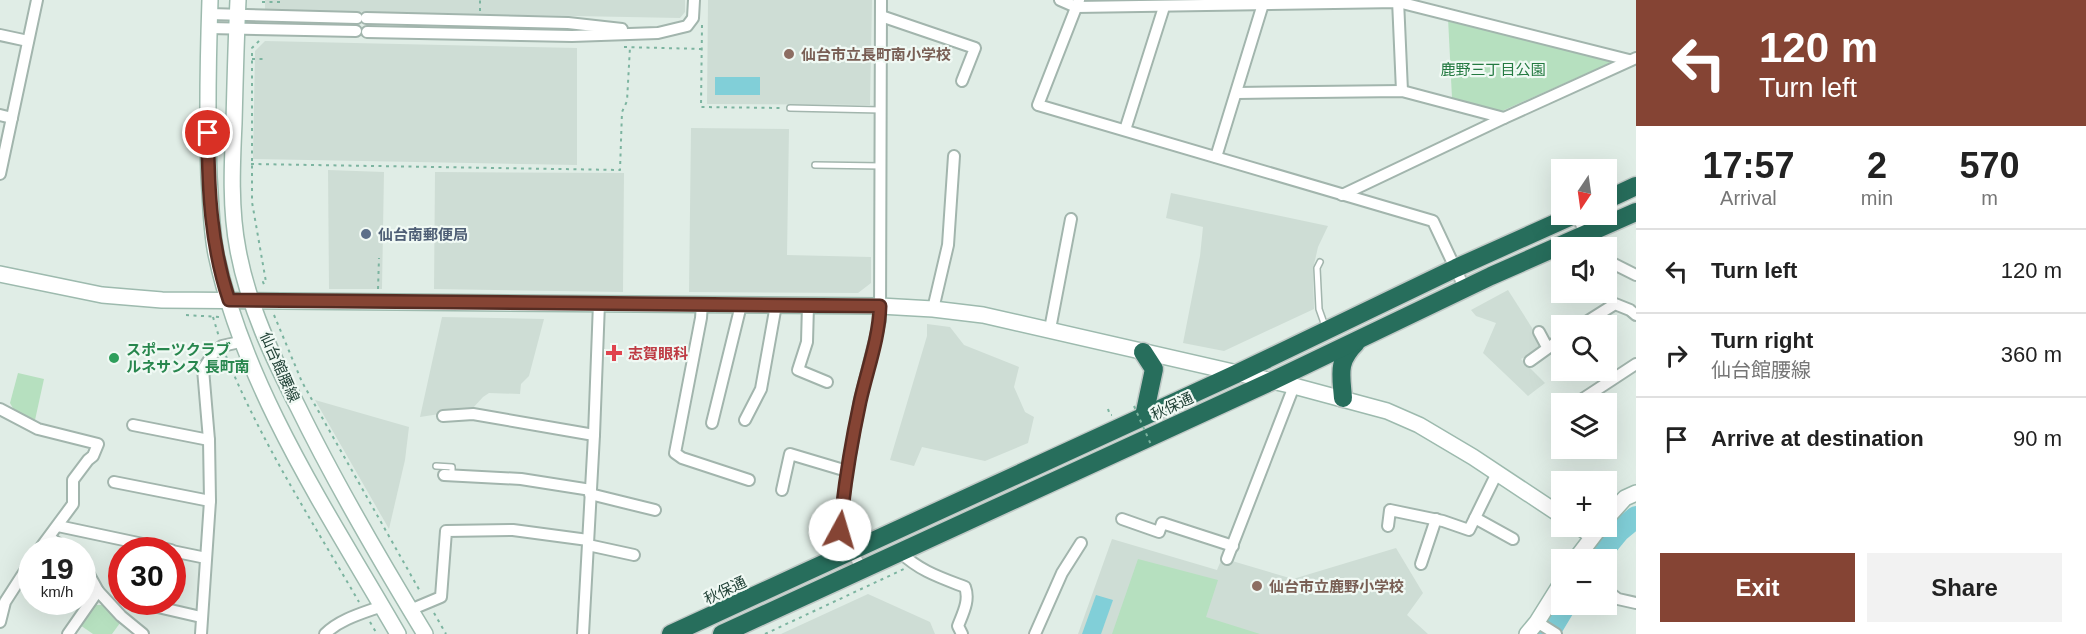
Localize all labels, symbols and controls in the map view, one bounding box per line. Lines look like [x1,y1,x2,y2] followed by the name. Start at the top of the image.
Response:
[1660,24,1738,102] icon: left
[1759,24,1878,71] text: 120 m
[801,46,951,63] place label: 仙台市立長町南小学校
[782,47,796,61] marker: 仙台市立長町南小学校
[1440,61,1546,78] park label: 鹿野三丁目公園
[1759,73,1857,103] text: Turn left
[182,107,233,158] pin
[191,116,224,149] icon: arrive
[1702,145,1794,186] text: 17:57
[1867,145,1887,186] text: 2
[1959,145,2020,186] text: 570
[1551,159,1617,225] north arrow
[1551,159,1617,615] map controls
[1720,187,1777,209] text: Arrival
[1861,187,1893,209] text: min
[1981,187,1998,209] text: m
[378,226,468,243] place label: 仙台南郵便局
[359,227,373,241] marker: 仙台南郵便局
[1551,237,1617,303] button: sound
[1660,255,1693,288] icon: left
[1711,258,1797,283] text: Turn left
[2001,258,2062,283] text: 120 m
[1551,315,1617,381] button: search
[1711,328,1813,353] text: Turn right
[257,329,303,405] street label: 仙台館腰線
[1660,339,1693,372] icon: right
[126,341,250,375] place label: スポーツクラブ ルネサンス 長町南
[2001,342,2062,367] text: 360 m
[605,344,623,362] marker: 志賀眼科
[628,345,688,362] place label: 志賀眼科
[107,351,121,365] marker: スポーツクラブ ルネサンス 長町南
[1711,359,1811,381] text: 仙台館腰線
[1148,389,1196,423] street label: 秋保通
[1551,393,1617,459] button: layers
[1660,423,1693,456] icon: arrive
[1711,426,1924,451] text: Arrive at destination
[2013,426,2062,451] text: 90 m
[1551,471,1617,537] button: +
[808,498,872,562] position arrow
[108,537,186,615] speed limit sign: 30
[1551,549,1617,615] button: −
[40,552,74,585] text: 19
[1660,553,1855,622] button: Exit
[1867,553,2062,622] button: Share
[701,573,749,607] street label: 秋保通
[1269,578,1404,595] place label: 仙台市立鹿野小学校
[1250,579,1264,593] marker: 仙台市立鹿野小学校
[41,583,73,600] text: km/h

